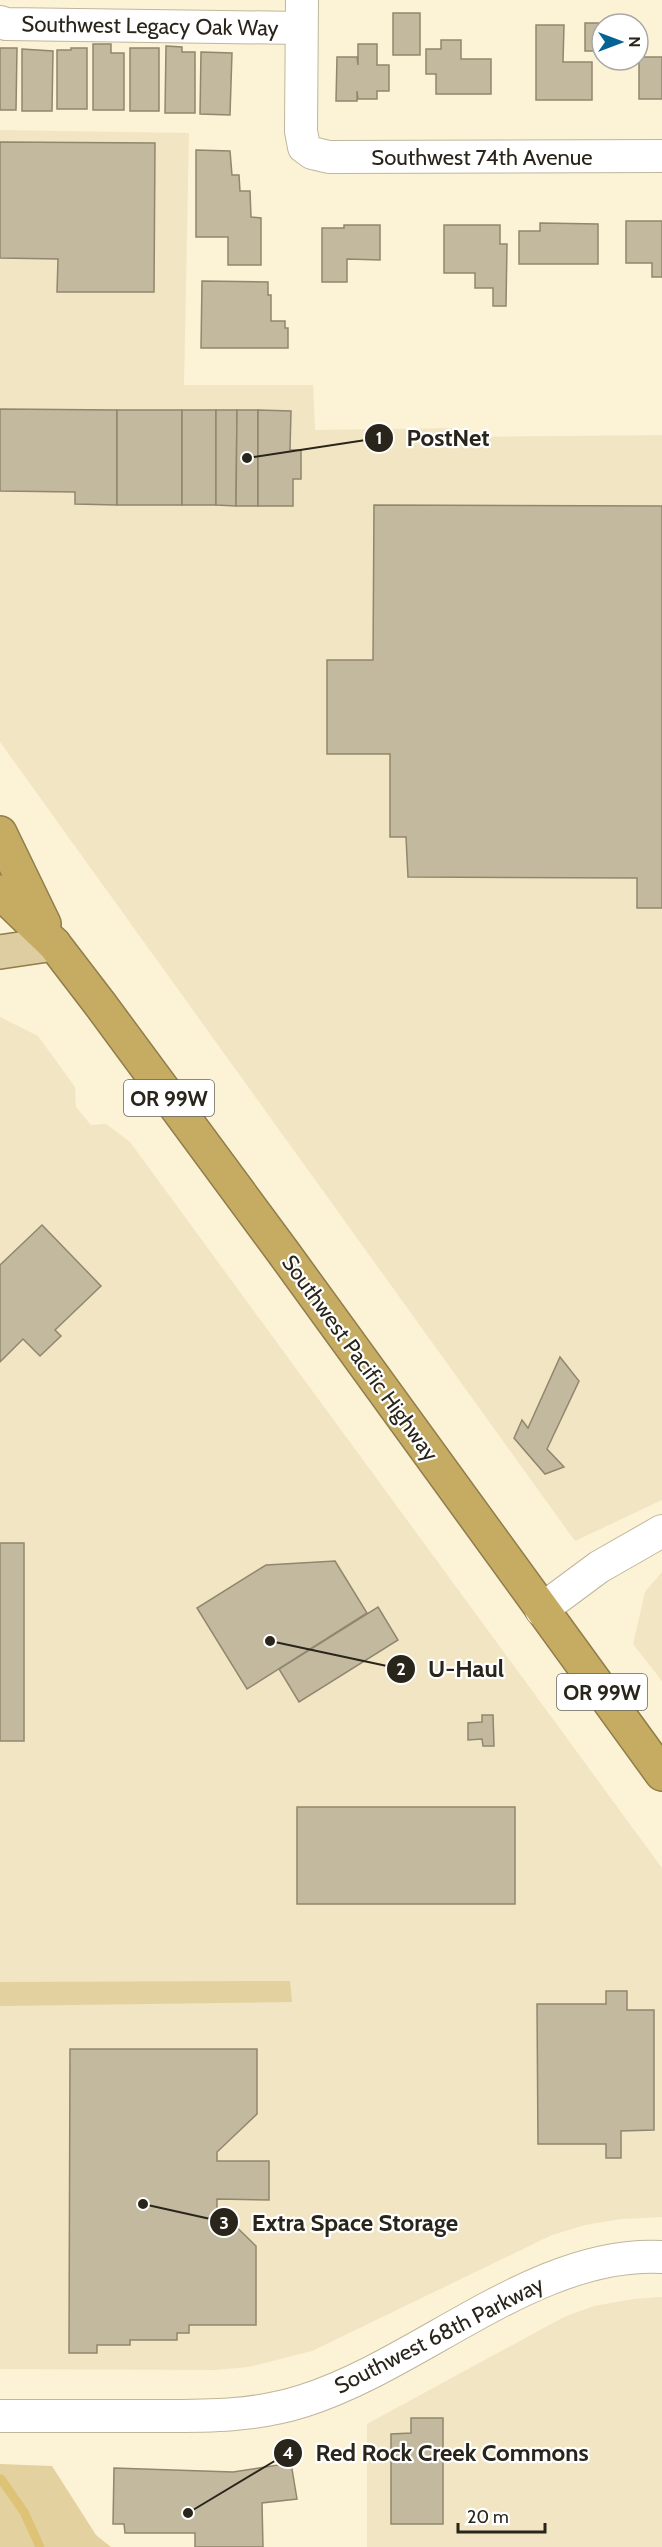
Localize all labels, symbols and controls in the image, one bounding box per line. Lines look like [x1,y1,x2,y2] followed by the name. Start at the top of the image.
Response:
[21,10,279,42] street label: Southwest Legacy Oak Way
[590,12,650,72] north arrow
[625,36,644,48] text: N
[371,144,593,171] street label: Southwest 74th Avenue
[364,417,501,459] callout: PostNet
[406,423,490,452] text: PostNet
[376,427,382,449] text: 1
[124,1080,214,1116] road number: OR 99W
[276,1250,444,1466] street label: Southwest Pacific Highway
[386,1648,516,1690] callout: U-Haul
[428,1654,504,1683] text: U-Haul
[396,1658,406,1680] text: 2
[557,1674,647,1710] road number: OR 99W
[209,2201,470,2243] callout: Extra Space Storage
[252,2208,458,2237] text: Extra Space Storage
[219,2212,229,2234] text: 3
[330,2271,548,2399] street label: Southwest 68th Parkway
[273,2432,601,2474] callout: Red Rock Creek Commons
[315,2438,589,2467] text: Red Rock Creek Commons
[282,2442,294,2464] text: 4
[458,2496,545,2534] scale bar
[467,2506,509,2528] text: 20 m

